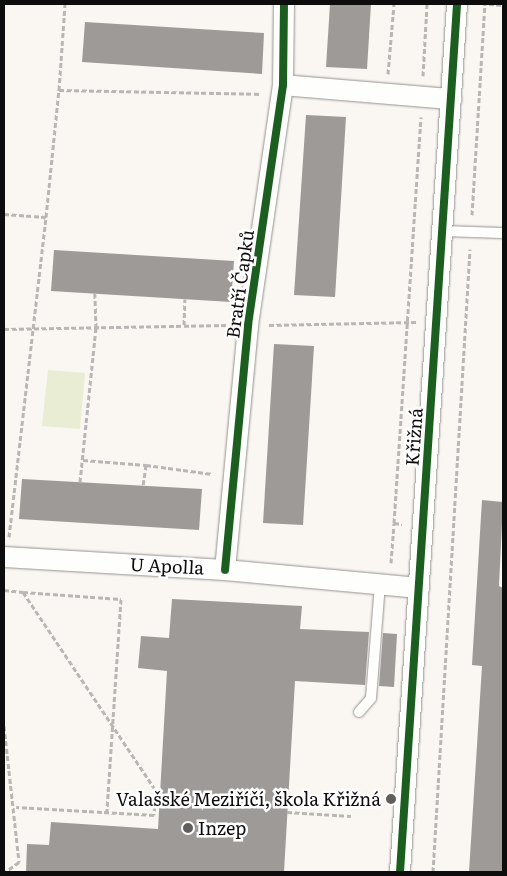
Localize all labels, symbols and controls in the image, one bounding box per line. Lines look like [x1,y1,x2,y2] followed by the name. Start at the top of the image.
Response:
[222,228,258,340] street label: Bratří Čapků
[401,407,427,467] street label: Křižná
[129,553,205,579] street label: U Apolla
[116,788,381,810] place label: Valašské Meziříčí, škola Křižná
[385,793,397,805] marker: Valašské Meziříčí, škola Křižná
[198,817,246,839] place label: Inzep
[182,822,194,834] marker: Inzep

